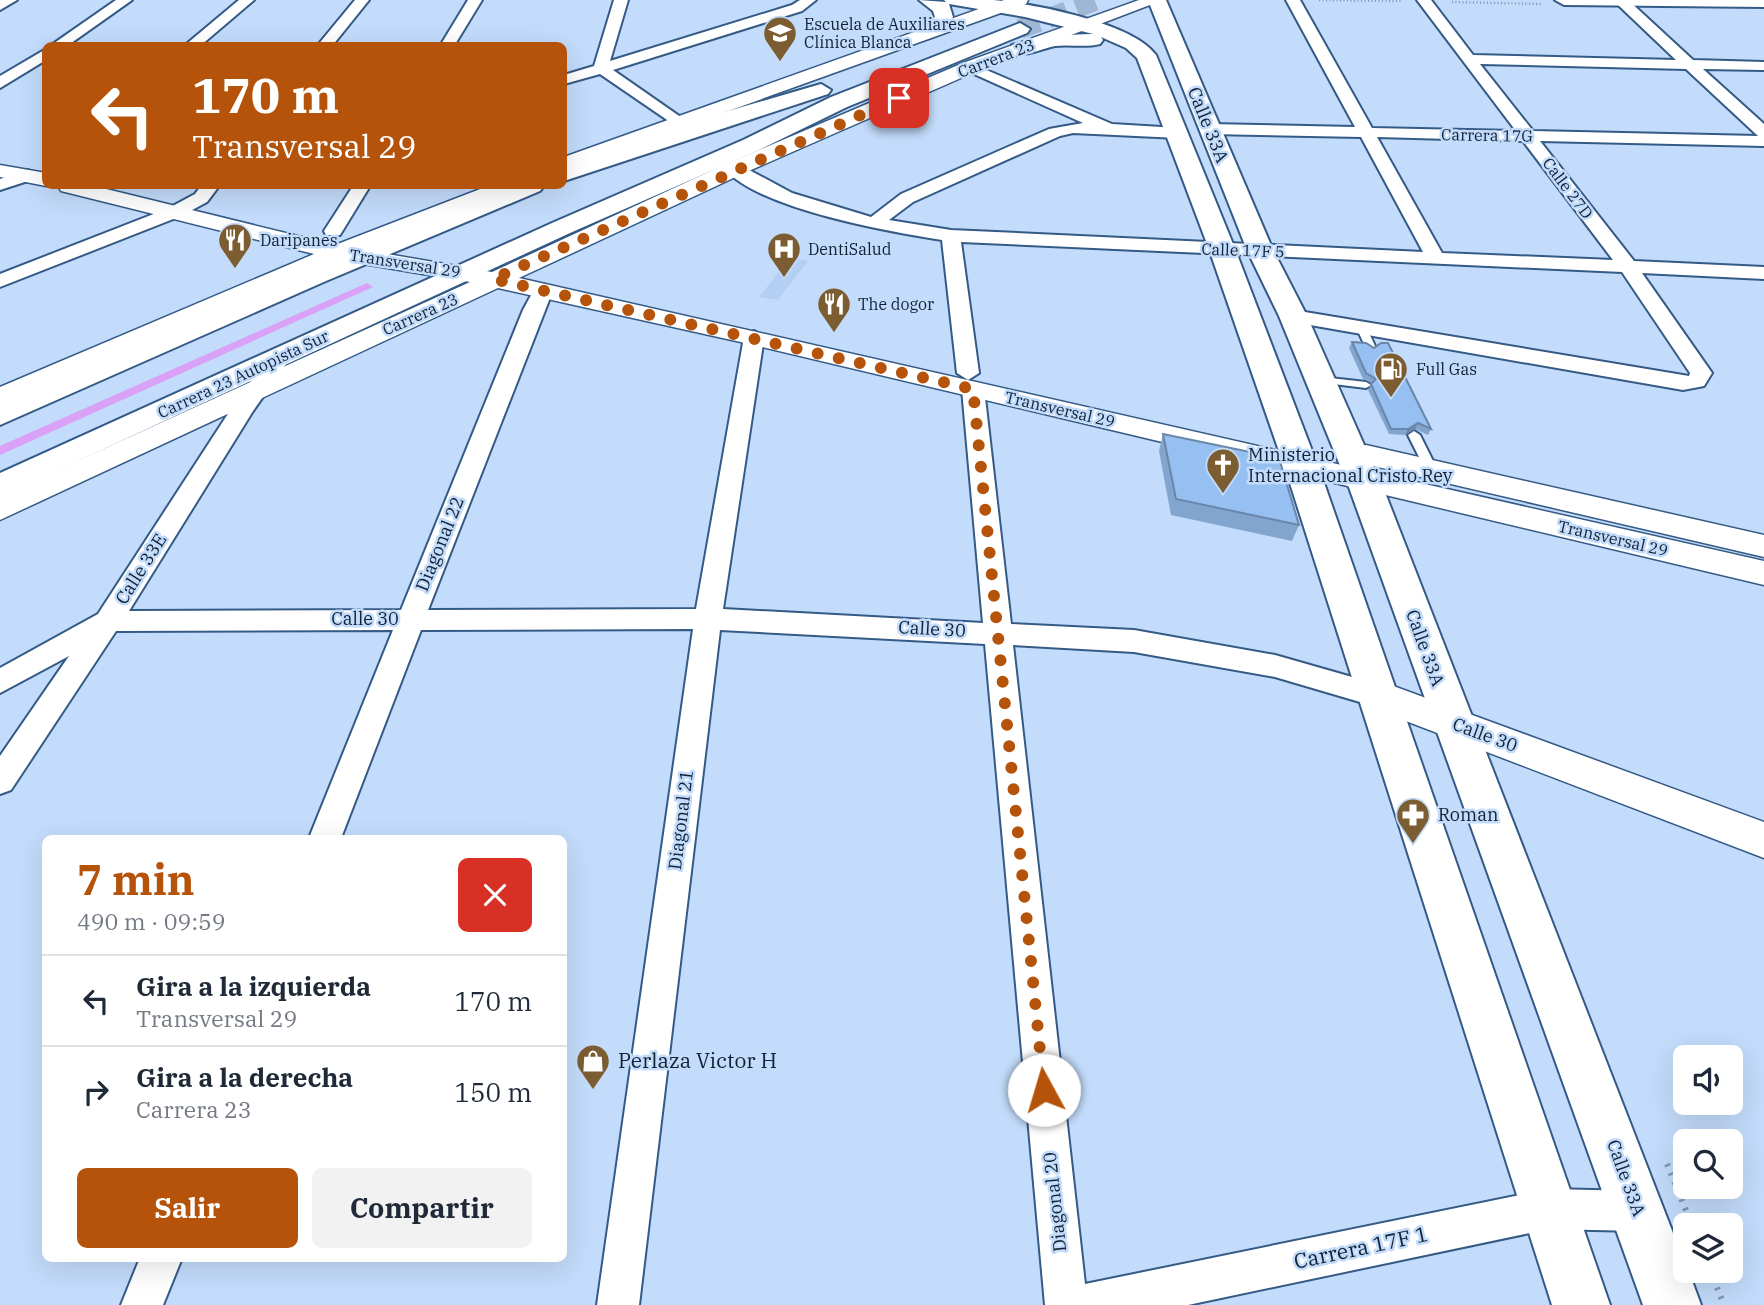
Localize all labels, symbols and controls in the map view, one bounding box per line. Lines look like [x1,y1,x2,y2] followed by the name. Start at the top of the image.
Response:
[761,14,799,63] school or university icon: Escuela de Auxiliares Clínica Blanca
[804,14,965,52] place label: Escuela de Auxiliares Clínica Blanca
[955,34,1037,82] street label: Carrera 23
[192,63,339,126] text: 170 m
[869,68,929,128] pin
[77,70,168,161] icon: left
[880,79,918,117] icon: arrive
[1183,83,1234,167] street label: Calle 33A
[1441,124,1533,146] street label: Carrera 17G
[192,125,416,167] text: Transversal 29
[1539,153,1597,223] street label: Calle 27D
[216,221,254,270] restaurant icon: Daripanes
[260,230,337,250] place label: Daripanes
[765,230,803,279] hospital icon: DentiSalud
[808,239,892,259] place label: DentiSalud
[1201,239,1285,261] street label: Calle 17F 5
[348,244,462,282] street label: Transversal 29
[815,285,853,334] restaurant icon: The dogor
[379,289,461,339] street label: Carrera 23
[858,294,934,314] place label: The dogor
[154,326,332,422] street label: Carrera 23 Autopista Sur
[1372,350,1410,399] fuel station icon: Full Gas
[1416,359,1477,379] place label: Full Gas
[1003,387,1117,431] street label: Transversal 29
[1248,443,1453,487] place label: Ministerio Internacional Cristo Rey
[1204,446,1242,495] church icon: Ministerio Internacional Cristo Rey
[410,493,469,595] street label: Diagonal 22
[1556,516,1670,560] street label: Transversal 29
[110,529,171,608] street label: Calle 33E
[1401,606,1450,690] street label: Calle 33A
[331,607,399,630] street label: Calle 30
[898,615,966,642] street label: Calle 30
[1449,712,1521,757] street label: Calle 30
[663,769,698,871] street label: Diagonal 21
[1394,796,1432,845] pharmacy icon: Roman
[1438,803,1498,826] place label: Roman
[77,852,195,907] text: 7 min
[458,858,532,932] button: close
[77,906,226,936] text: 490 m · 09:59
[136,969,371,1003] text: Gira a la izquierda
[77,982,115,1020] icon: left
[454,984,532,1018] text: 170 m
[136,1003,297,1033] text: Transversal 29
[574,1042,612,1091] shop icon: Perlaza Victor H
[1673,1045,1743,1283] map controls
[1673,1045,1743,1115] button: sound
[618,1046,777,1074] place label: Perlaza Victor H
[1007,1053,1081,1127] position arrow
[136,1060,353,1094] text: Gira a la derecha
[77,1073,115,1111] icon: right
[454,1075,532,1109] text: 150 m
[136,1094,252,1124] text: Carrera 23
[1673,1129,1743,1199] button: search
[1602,1136,1651,1220] street label: Calle 33A
[1038,1151,1071,1253] street label: Diagonal 20
[77,1168,298,1248] button: Salir
[312,1168,532,1248] button: Compartir
[1673,1213,1743,1283] button: layers
[1291,1219,1430,1275] street label: Carrera 17F 1

